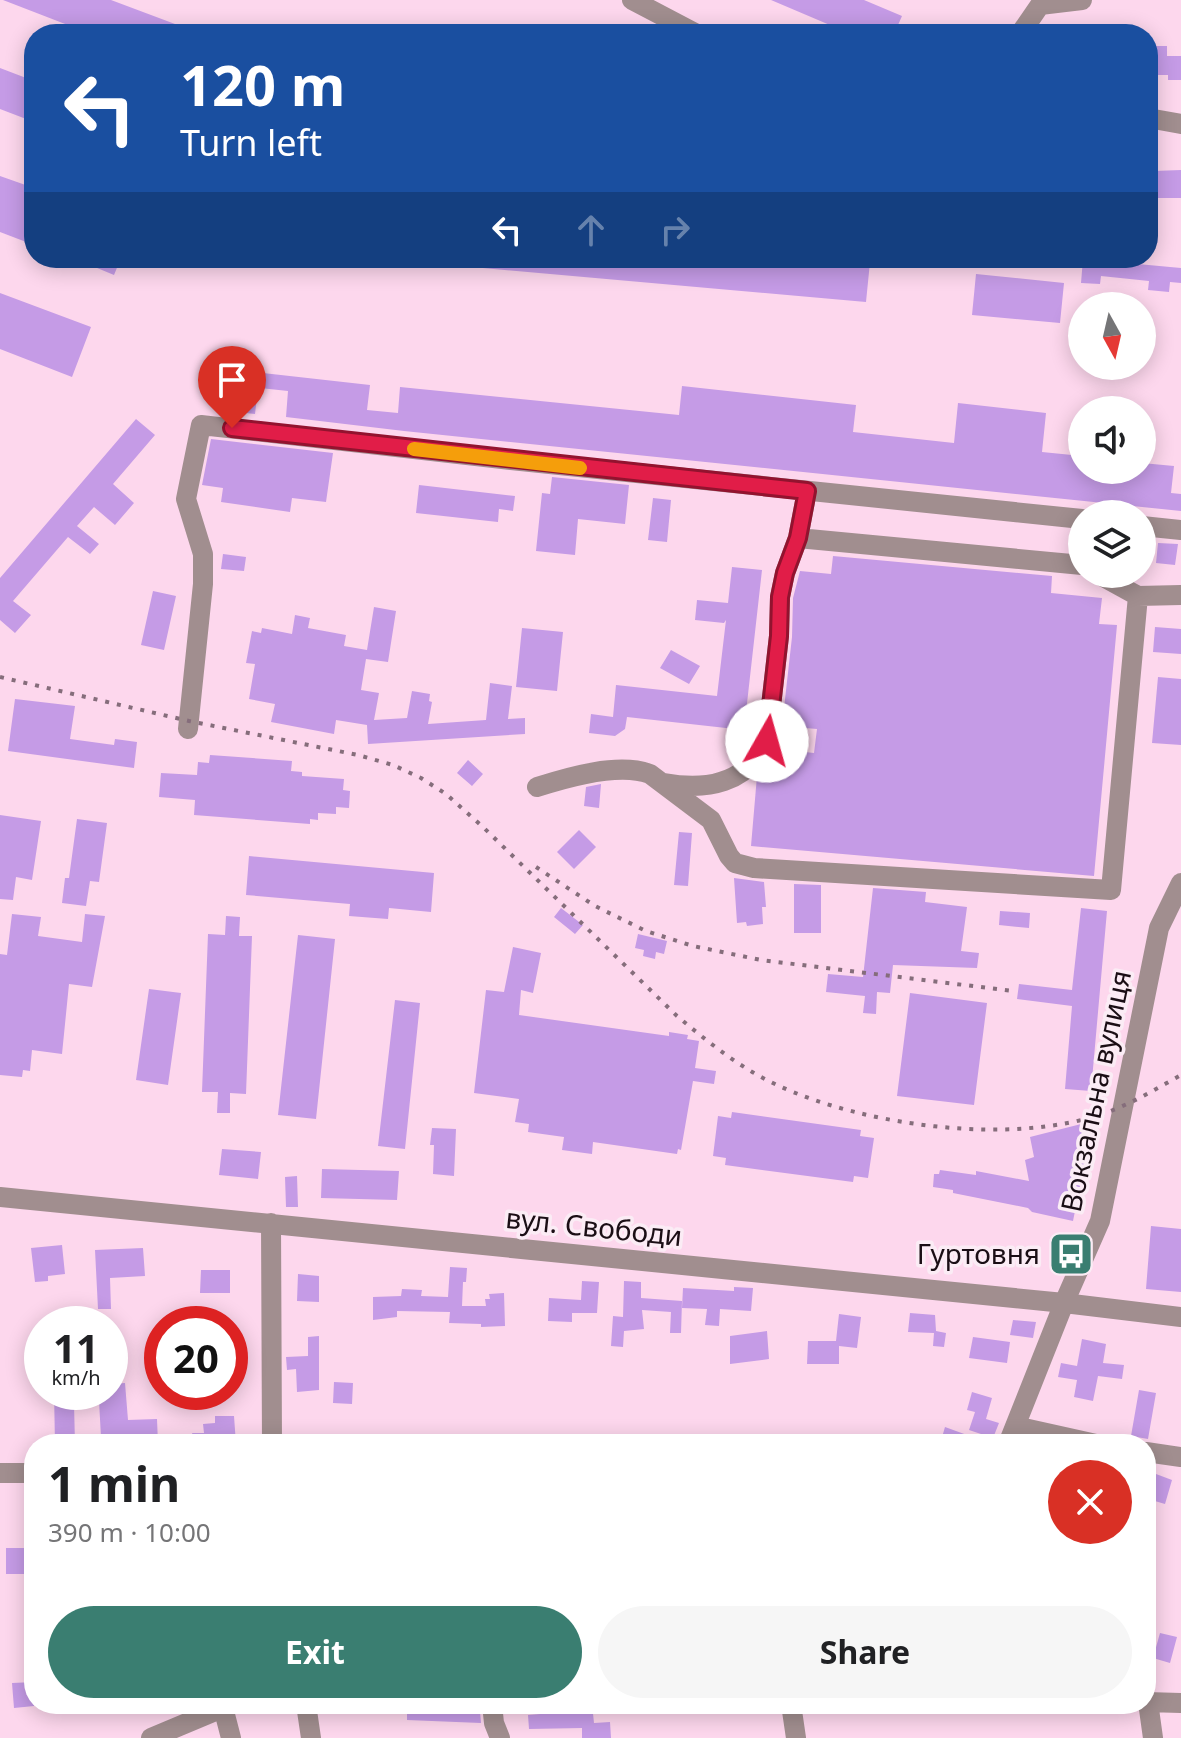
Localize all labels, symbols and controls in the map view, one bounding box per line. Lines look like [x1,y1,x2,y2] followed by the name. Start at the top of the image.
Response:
[180,46,345,122] text: 120 m
[48,56,152,160] icon: left
[180,118,322,167] text: Turn left
[485,208,529,252] icon: left
[569,208,613,252] icon: ahead
[653,208,697,252] icon: right
[1068,292,1156,380] north arrow
[1068,292,1156,588] map controls
[198,346,266,428] pin
[210,358,254,402] icon: arrive
[1068,396,1156,484] button: sound
[1068,500,1156,588] button: layers
[725,699,809,783] position arrow
[1051,966,1139,1215] street label: Вокзальна вулиця
[504,1198,684,1254] street label: вул. Свободи
[1047,1230,1095,1278] bus stop icon: Гуртовня
[917,1234,1040,1272] place label: Гуртовня
[144,1306,248,1410] speed limit sign: 20
[53,1320,99,1375] text: 11
[51,1364,101,1391] text: km/h
[48,1451,180,1516] text: 1 min
[1048,1460,1132,1544] button: close
[48,1514,211,1550] text: 390 m · 10:00
[48,1606,582,1698] button: Exit
[598,1606,1132,1698] button: Share

